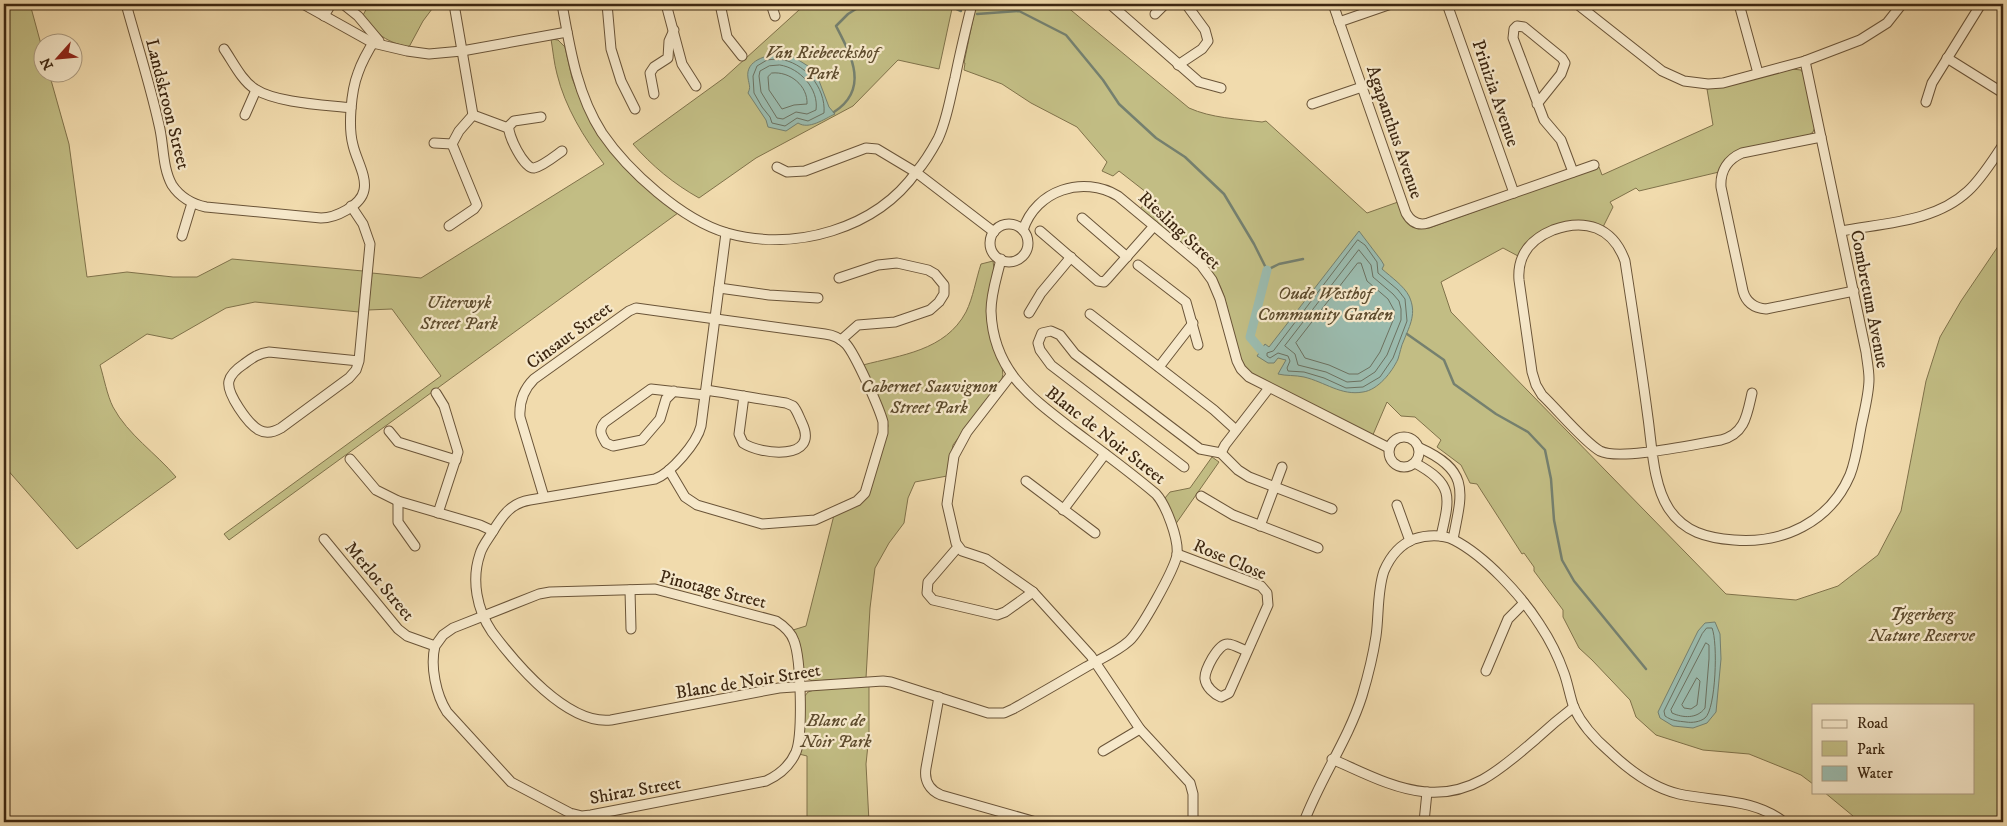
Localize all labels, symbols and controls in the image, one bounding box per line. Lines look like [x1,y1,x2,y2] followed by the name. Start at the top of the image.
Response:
[32,32,82,82] north arrow
[140,37,194,172] street label: Landskroon Street
[1466,37,1524,150] street label: Prinizia Avenue
[765,42,883,85] park label: Van Riebeeckshof Park
[36,54,58,73] text: N
[1361,63,1427,202] street label: Agapanthus Avenue
[1134,187,1225,275] street label: Riesling Street
[1845,228,1893,370] street label: Combretum Avenue
[1257,283,1393,326] park label: Oude Westhof Community Garden
[419,292,498,335] park label: Uiterwyk Street Park
[522,297,617,374] street label: Cinsaut Street
[861,376,997,419] park label: Cabernet Sauvignon Street Park
[1041,382,1170,490] street label: Blanc de Noir Street
[1190,535,1270,585] street label: Rose Close
[340,538,419,626] street label: Merlot Street
[657,566,769,614] street label: Pinotage Street
[1868,604,1976,647] park label: Tygerberg Nature Reserve
[674,660,822,704] street label: Blanc de Noir Street
[1812,704,1974,794] legend
[799,710,872,753] park label: Blanc de Noir Park
[1857,714,1889,733] text: Road
[1857,740,1886,759] text: Park
[1856,764,1893,783] text: Water
[588,772,683,810] street label: Shiraz Street

